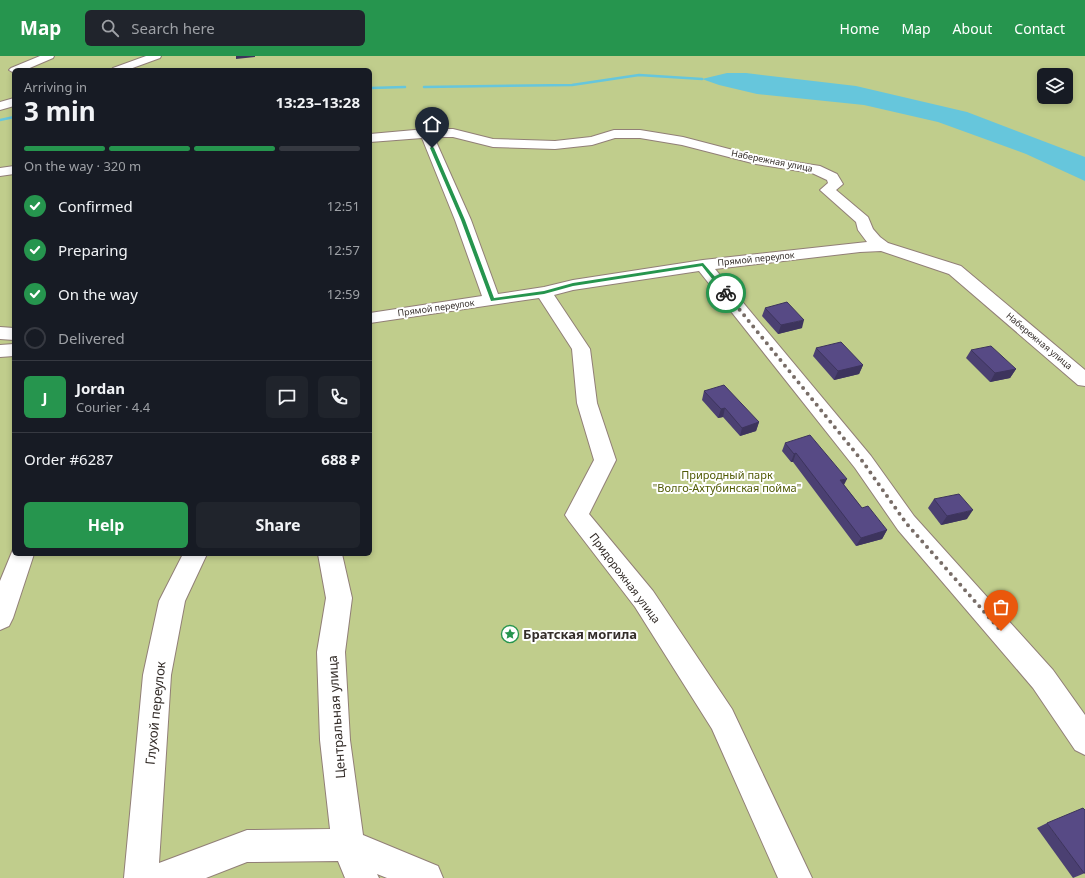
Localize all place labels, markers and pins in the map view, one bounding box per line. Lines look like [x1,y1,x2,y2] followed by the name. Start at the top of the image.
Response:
[415,107,449,148] pin
[984,590,1018,631] pin
[500,624,520,644] place icon: Братская могила
[523,625,637,643] place label: Братская могила

